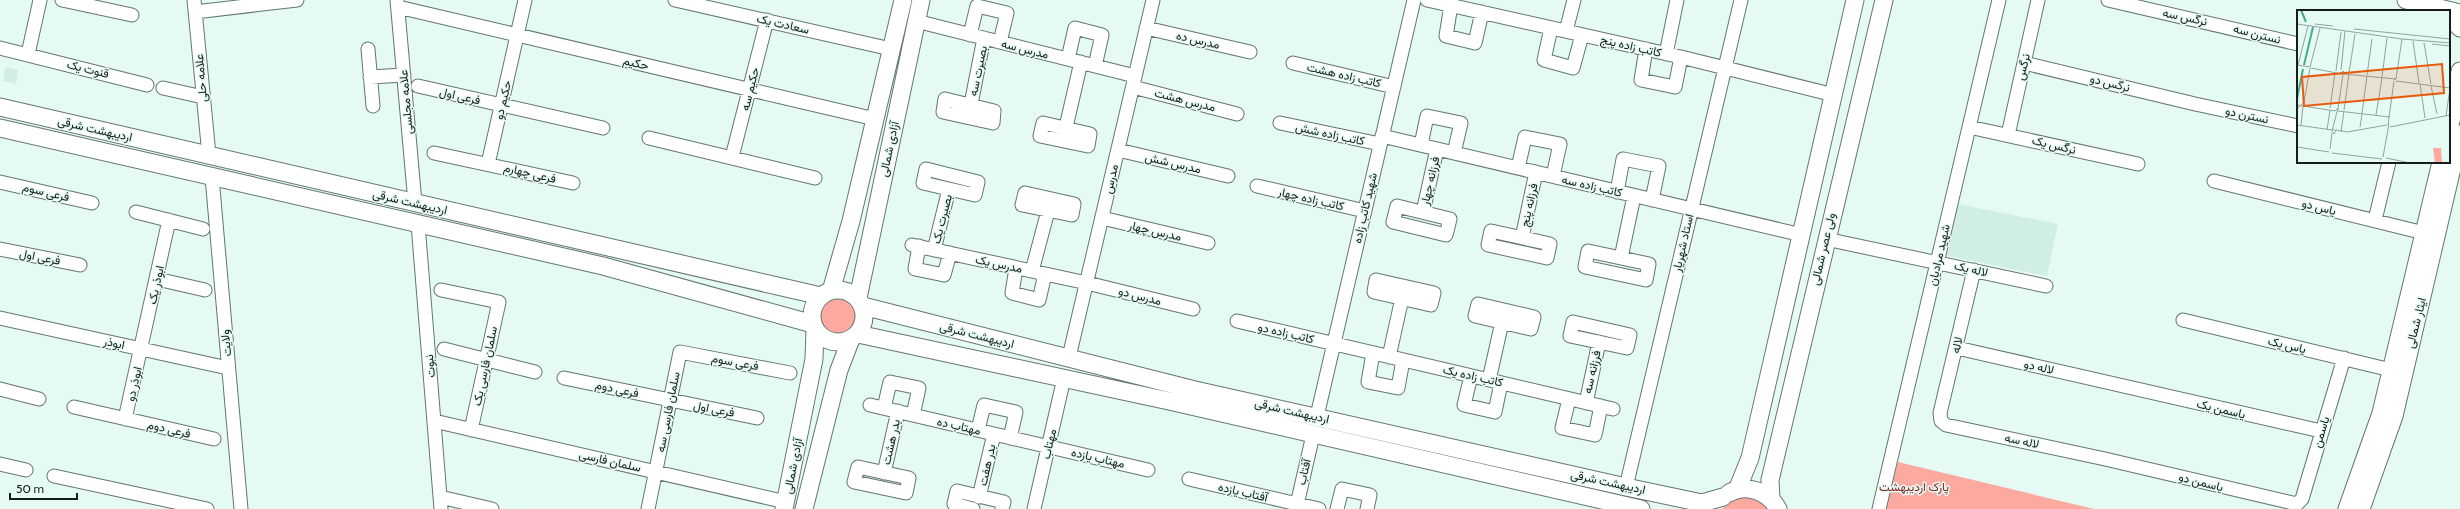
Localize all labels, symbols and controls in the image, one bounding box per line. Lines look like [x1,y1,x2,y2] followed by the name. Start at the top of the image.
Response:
[2161,4,2209,30] street label: نرگس سه
[755,10,811,37] street label: سعادت یک
[2297,10,2450,163] inset map
[2231,20,2283,48] street label: نسترن سه
[1175,27,1221,53] street label: مدرس ده
[1599,31,1663,62] street label: کاتب زاده پنج
[1000,35,1050,63] street label: مدرس سه
[965,44,991,98] street label: بصیرت سه
[621,52,651,74] street label: حکیم
[2012,52,2034,82] street label: نرگس
[191,53,211,103] street label: علامه حلی
[65,56,111,82] street label: قنوت یک
[1305,59,1383,91] street label: کاتب زاده هشت
[737,65,763,113] street label: حکیم سه
[395,69,417,135] street label: علامه مجلسی
[2088,70,2132,96] street label: نرگس دو
[491,79,515,121] street label: حکیم دو
[438,84,482,108] street label: فرعی اول
[1153,85,1217,115] street label: مدرس هشت
[2224,103,2270,127] street label: نسترن دو
[56,113,134,145] street label: اردیبهشت شرقی
[875,119,903,178] street label: آزادی شمالی
[1294,119,1366,149] street label: کاتب زاده شش
[2030,132,2078,158] street label: نرگس یک
[1143,149,1203,177] street label: مدرس شش
[1416,155,1443,208] street label: فرزانه چهار
[502,159,558,187] street label: فرعی چهارم
[1100,163,1122,195] street label: مدرس
[1349,171,1381,245] street label: شهید کاتب زاده
[1560,171,1624,201] street label: کاتب زاده سه
[21,179,71,205] street label: فرعی سوم
[1517,182,1542,229] street label: فرزانه پنج
[1275,183,1346,214] street label: کاتب زاده چهار
[371,186,449,218] street label: اردیبهشت شرقی
[928,193,956,245] street label: بصیرت یک
[2300,195,2338,219] street label: یاس دو
[1807,211,1839,287] street label: ولی عصر شمالی
[1668,212,1697,275] street label: استاد شهریار
[1126,217,1183,245] street label: مدرس چهار
[1924,223,1954,287] street label: شهید مرادیان
[18,245,62,269] street label: فرعی اول
[974,251,1024,277] street label: مدرس یک
[1953,257,1989,280] street label: لاله یک
[144,264,168,306] street label: ابوذر یک
[1117,283,1163,309] street label: مدرس دو
[2402,296,2430,350] street label: ایثار شمالی
[938,318,1016,352] street label: اردیبهشت شرقی
[1256,319,1316,347] street label: کاتب زاده دو
[469,325,501,407] street label: سلمان فارسی یک
[217,329,235,357] street label: ولایت
[101,333,126,353] street label: ابوذر
[2266,333,2308,357] street label: یاس یک
[1947,335,1966,355] street label: لاله
[1579,349,1605,395] street label: فرزانه سه
[710,350,760,374] street label: فرعی سوم
[421,354,439,378] street label: نبوت
[2022,356,2056,378] street label: لاله دو
[1441,361,1505,391] street label: کاتب زاده یک
[122,365,146,403] street label: ابوذر دو
[652,370,684,454] street label: سلمان فارسی سه
[594,377,640,401] street label: فرعی دوم
[1253,395,1331,427] street label: اردیبهشت شرقی
[2195,396,2247,422] street label: یاسمن یک
[692,397,736,421] street label: فرعی اول
[935,413,983,439] street label: مهتاب ده
[2309,414,2333,450] street label: یاسمن
[146,416,192,442] street label: فرعی دوم
[878,418,904,466] street label: بدر هشت
[1038,427,1060,461] street label: مهتاب
[2003,430,2041,451] street label: لاله سه
[780,436,806,495] street label: آزادی شمالی
[974,443,1000,487] street label: بدر هفت
[1070,444,1126,472] street label: مهتاب یازده
[577,446,643,476] street label: سلمان فارسی
[1293,456,1314,486] street label: آفتاب
[1569,466,1647,498] street label: اردیبهشت شرقی
[2177,469,2225,495] street label: یاسمن دو
[10,475,77,501] scale bar
[1217,479,1271,506] street label: آفتاب یازده
[1879,479,1949,495] park label: پارک اردیبهشت
[16,481,44,496] text: 50 m

